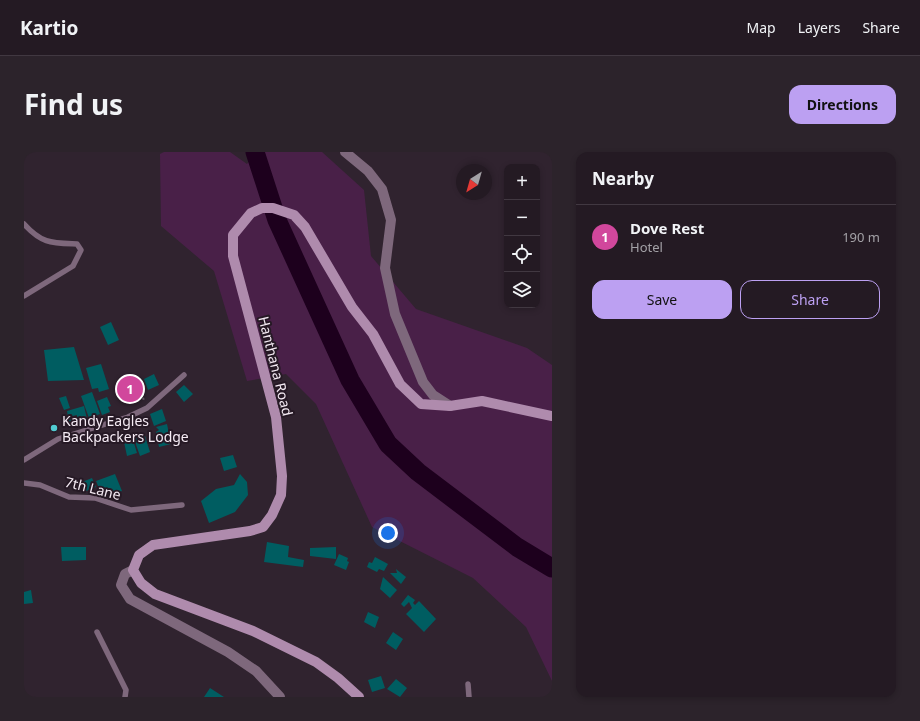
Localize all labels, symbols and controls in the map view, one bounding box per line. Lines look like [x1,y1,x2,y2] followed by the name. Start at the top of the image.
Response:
[20,15,78,41] text: Kartio
[747,18,776,37] text: Map
[798,18,840,37] text: Layers
[862,18,900,37] text: Share
[24,85,123,123] text: Find us
[789,85,896,124] button: Directions
[456,164,492,200] north arrow
[504,164,540,308] map controls
[504,164,540,200] button: +
[592,167,654,190] text: Nearby
[504,200,540,236] button: −
[630,218,704,238] text: Dove Rest
[601,228,609,246] text: 1
[842,228,880,246] text: 190 m
[504,236,540,272] button: locate
[630,238,663,256] text: Hotel
[504,272,540,308] button: layers
[592,280,732,319] button: Save
[740,280,880,319] button: Share
[254,314,298,418] street label: Hanthana Road
[117,374,143,404] pin: 1
[62,411,189,446] place label: Kandy Eagles Backpackers Lodge
[49,423,59,433] marker: Kandy Eagles Backpackers Lodge
[63,472,123,504] street label: 7th Lane
[378,523,398,543] your location

